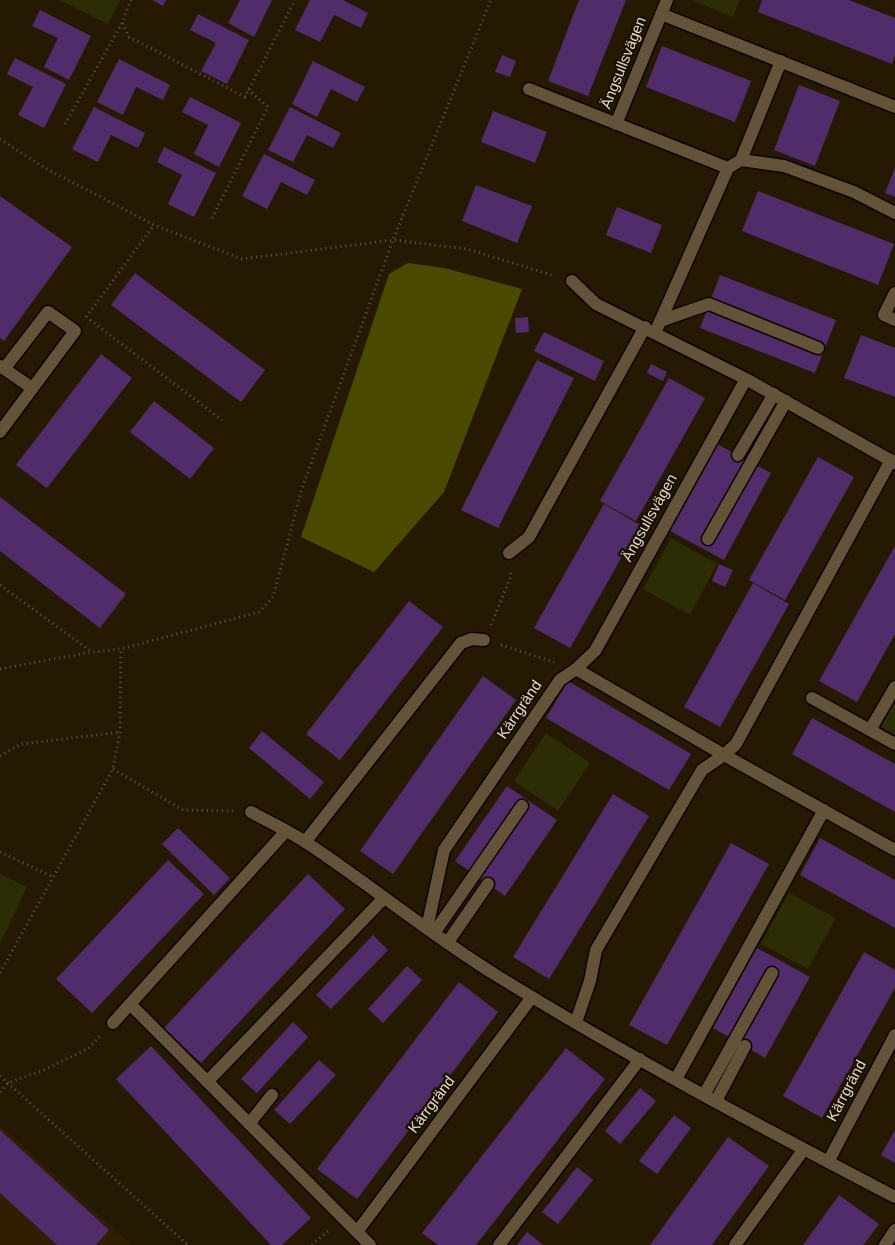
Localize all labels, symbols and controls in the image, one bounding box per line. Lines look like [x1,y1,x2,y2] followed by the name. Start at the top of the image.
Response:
[597,14,651,112] street label: Ängsullsvägen
[618,471,682,565] street label: Ängsullsvägen
[494,677,546,743] street label: Kärrgränd
[823,1057,871,1125] street label: Kärrgränd
[405,1073,459,1137] street label: Kärrgränd

